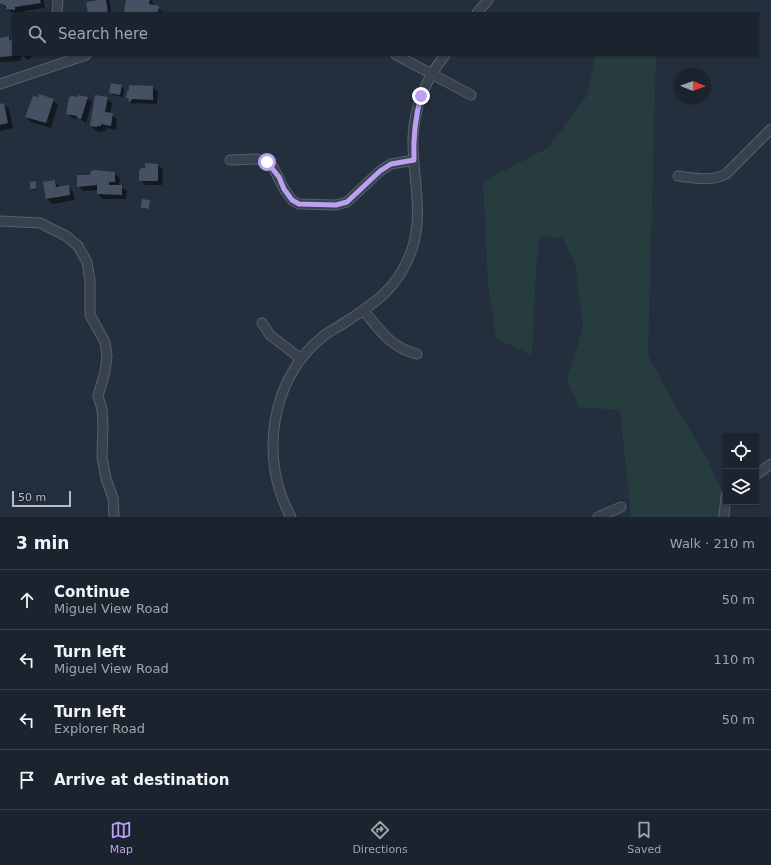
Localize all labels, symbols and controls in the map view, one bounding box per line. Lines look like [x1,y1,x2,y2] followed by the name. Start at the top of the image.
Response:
[12,12,759,56] search box
[26,23,48,45] icon: search
[58,25,148,43] text: Search here
[675,68,711,104] north arrow
[412,87,430,105] route end
[258,153,276,171] route start
[723,433,759,505] map controls
[723,433,759,469] button: locate
[723,469,759,505] button: layers
[12,489,71,508] scale bar
[18,491,46,504] text: 50 m
[16,533,69,553] text: 3 min
[670,536,755,551] text: Walk · 210 m
[54,583,130,601] text: Continue
[16,589,38,611] icon: ahead
[722,592,755,607] text: 50 m
[54,601,169,616] text: Miguel View Road
[54,643,126,661] text: Turn left
[16,649,38,671] icon: left
[713,652,755,667] text: 110 m
[54,661,169,676] text: Miguel View Road
[54,703,126,721] text: Turn left
[16,709,38,731] icon: left
[722,712,755,727] text: 50 m
[54,721,145,736] text: Explorer Road
[16,769,38,791] icon: arrive
[54,771,229,789] text: Arrive at destination
[110,819,133,856] tab: Map
[352,819,408,856] tab: Directions
[627,819,661,856] tab: Saved

